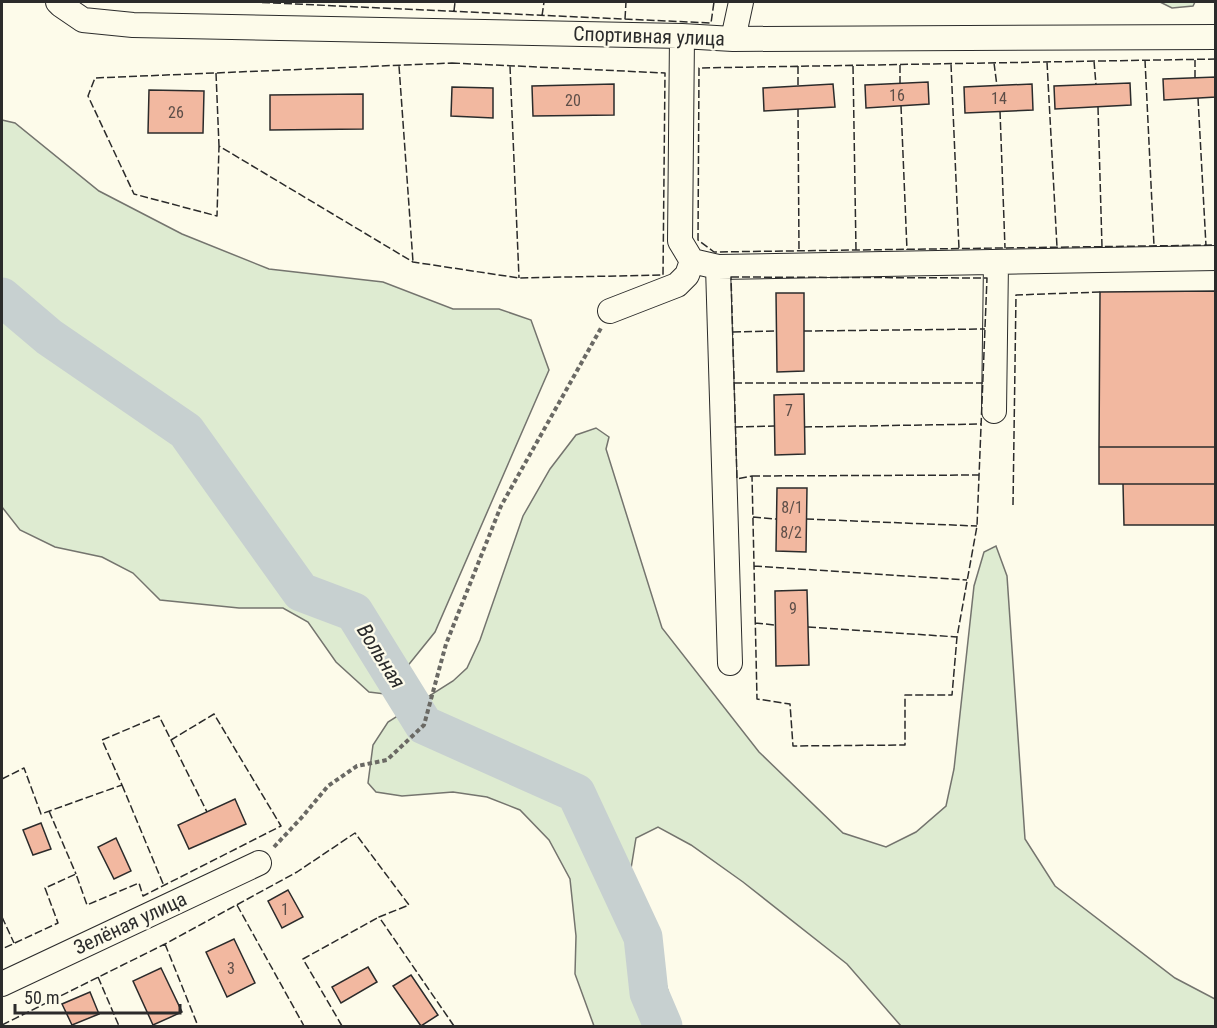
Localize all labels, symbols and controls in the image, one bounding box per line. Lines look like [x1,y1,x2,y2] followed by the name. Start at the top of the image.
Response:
[573,21,725,51] street label: Спортивная улица
[889,86,905,105] house number: 16
[991,89,1007,108] house number: 14
[565,91,581,110] house number: 20
[168,103,184,122] house number: 26
[785,401,793,420] house number: 7
[781,498,803,517] house number: 8/1
[780,523,802,542] house number: 8/2
[789,599,797,618] house number: 9
[352,619,410,693] water label: Вольная
[70,886,190,960] street label: Зелёная улица
[281,900,289,919] house number: 1
[227,959,235,978] house number: 3
[15,977,180,1015] scale bar
[24,987,59,1008] text: 50 m

